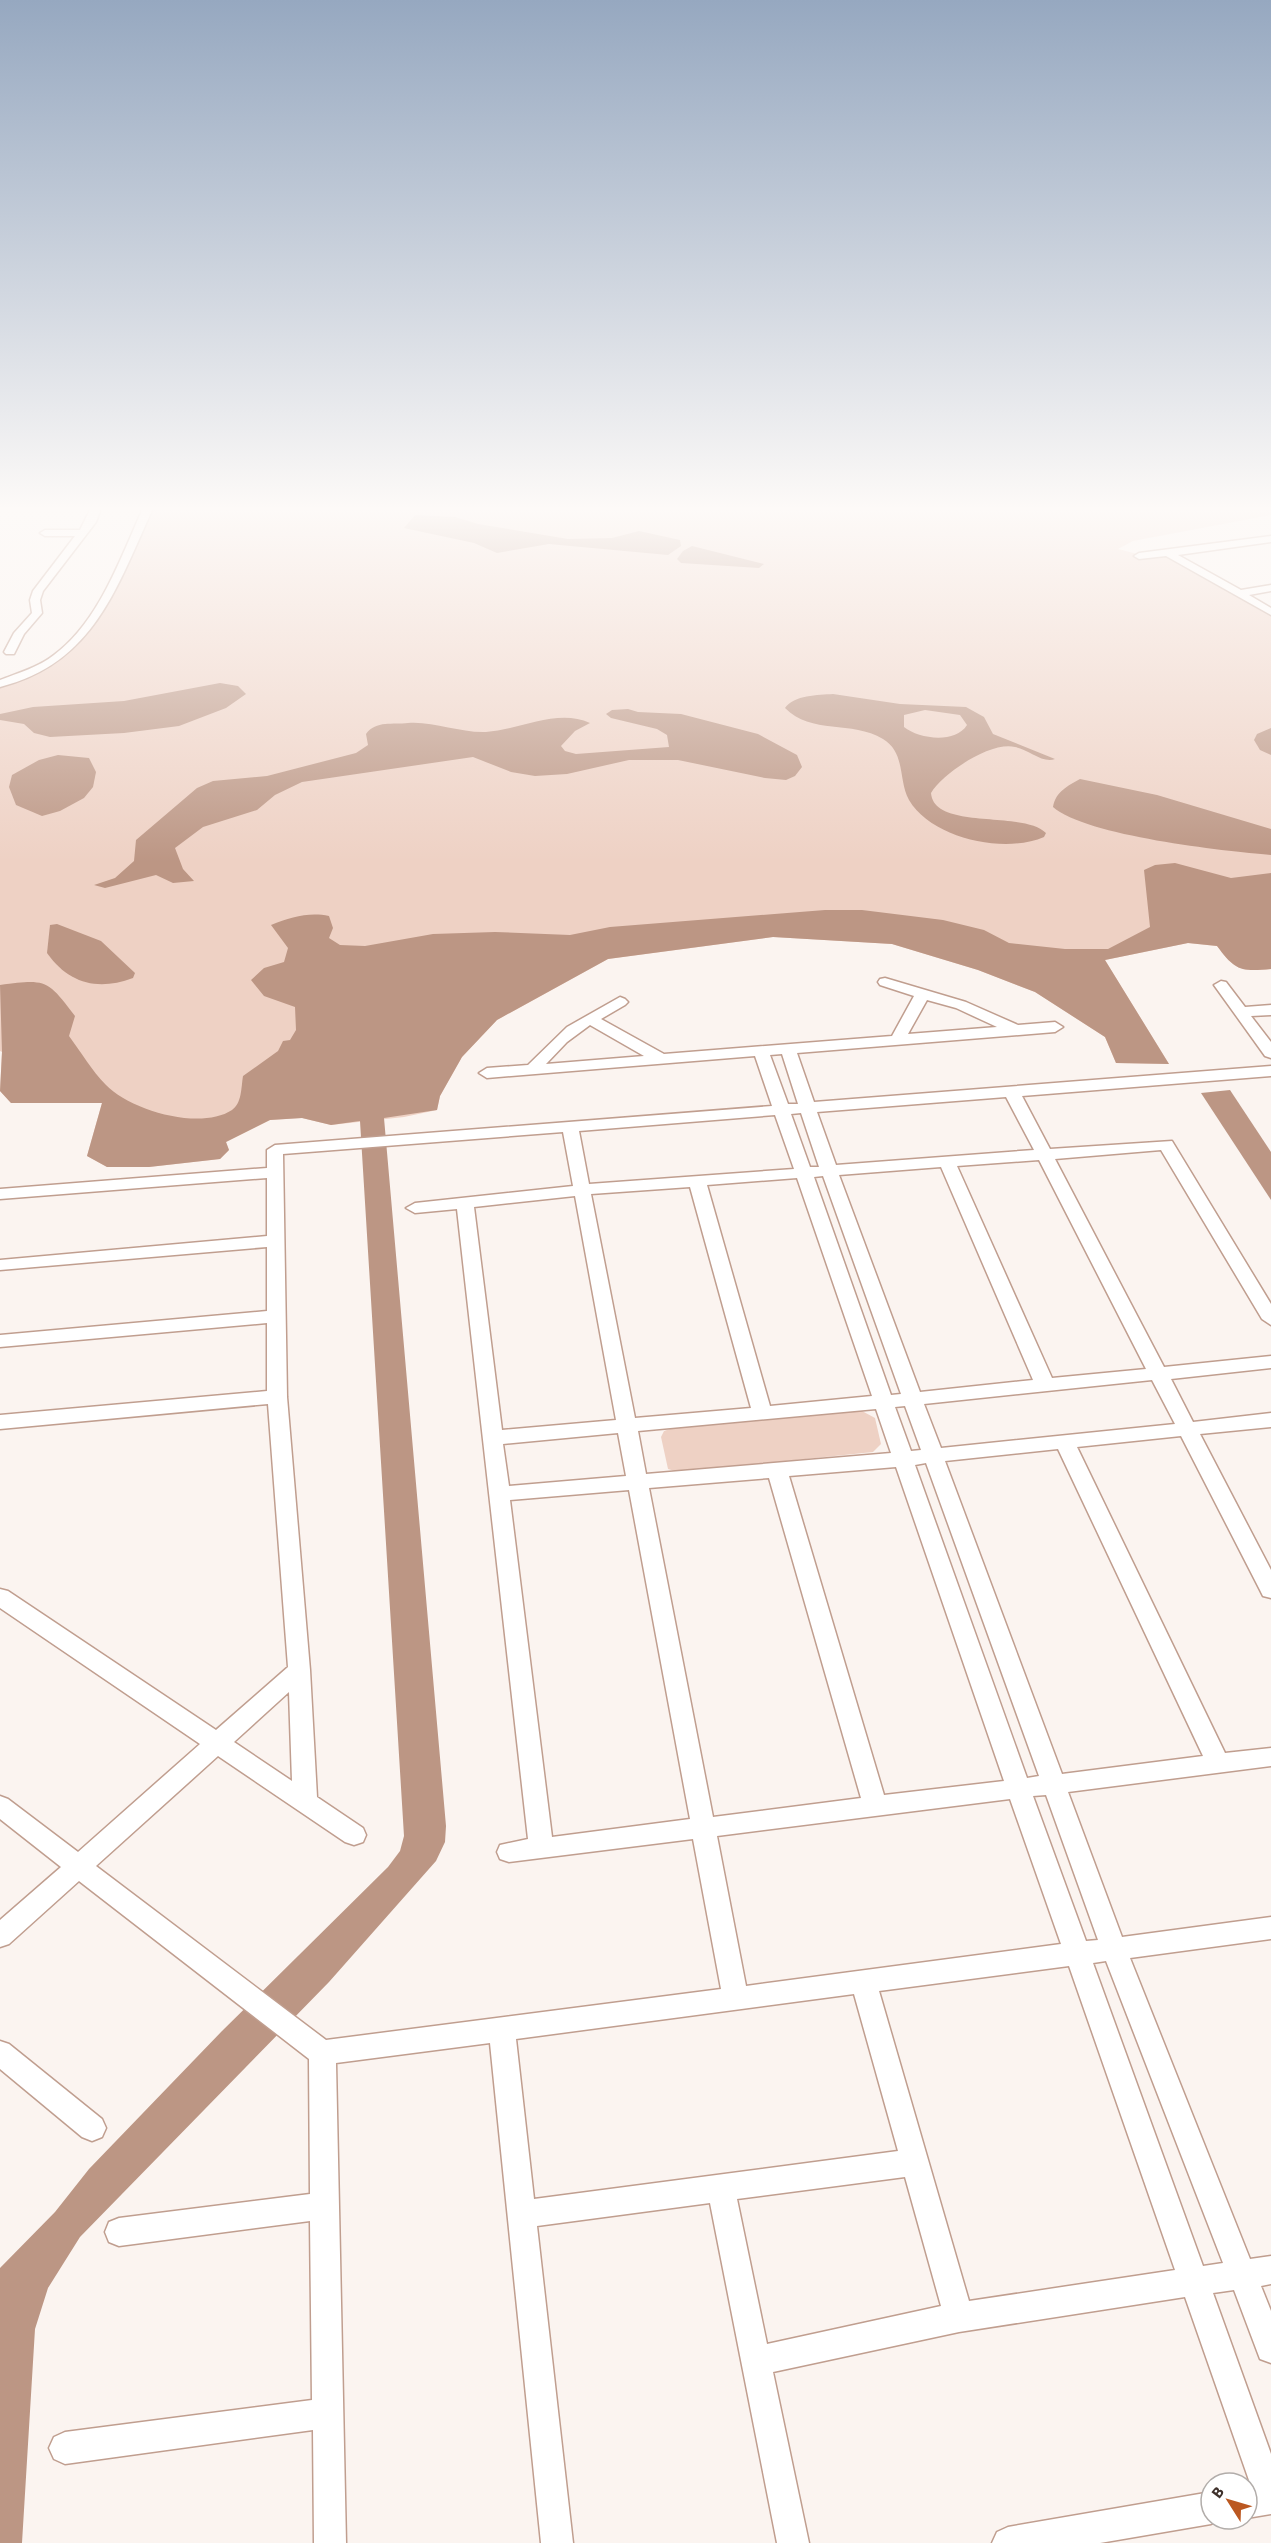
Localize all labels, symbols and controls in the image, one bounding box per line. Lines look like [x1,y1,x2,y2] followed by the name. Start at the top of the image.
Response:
[1199,2471,1259,2531] north arrow
[1206,2482,1230,2503] text: B

